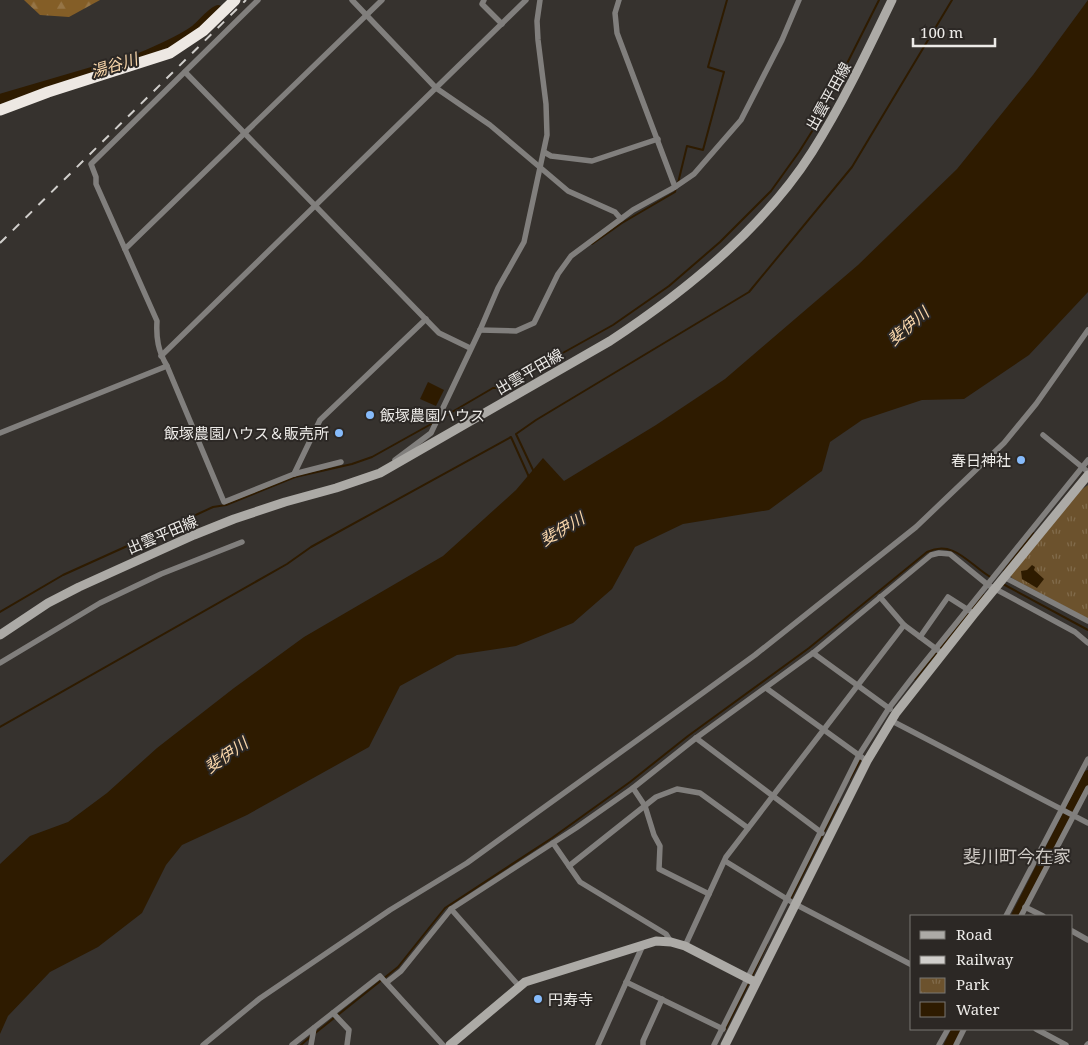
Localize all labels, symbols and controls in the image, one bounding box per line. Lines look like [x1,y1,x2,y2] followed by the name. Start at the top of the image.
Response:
[913,15,996,47] scale bar
[920,22,963,42] text: 100 m
[88,47,142,83] water label: 湯谷川
[801,58,855,134] street label: 出雲平田線
[883,301,935,350] water label: 斐伊川
[492,344,566,398] street label: 出雲平田線
[380,405,485,425] place label: 飯塚農園ハウス
[364,409,376,421] marker: 飯塚農園ハウス
[164,423,329,443] place label: 飯塚農園ハウス＆販売所
[333,427,345,439] marker: 飯塚農園ハウス＆販売所
[951,450,1011,470] place label: 春日神社
[1015,454,1027,466] marker: 春日神社
[536,506,590,551] water label: 斐伊川
[124,510,200,558] street label: 出雲平田線
[200,731,254,778] water label: 斐伊川
[963,844,1071,868] district label: 斐川町今在家
[910,915,1073,1030] legend
[956,924,992,944] text: Road
[956,949,1014,969] text: Railway
[956,974,990,994] text: Park
[548,989,593,1009] place label: 円寿寺
[532,993,544,1005] marker: 円寿寺
[956,999,999,1019] text: Water

